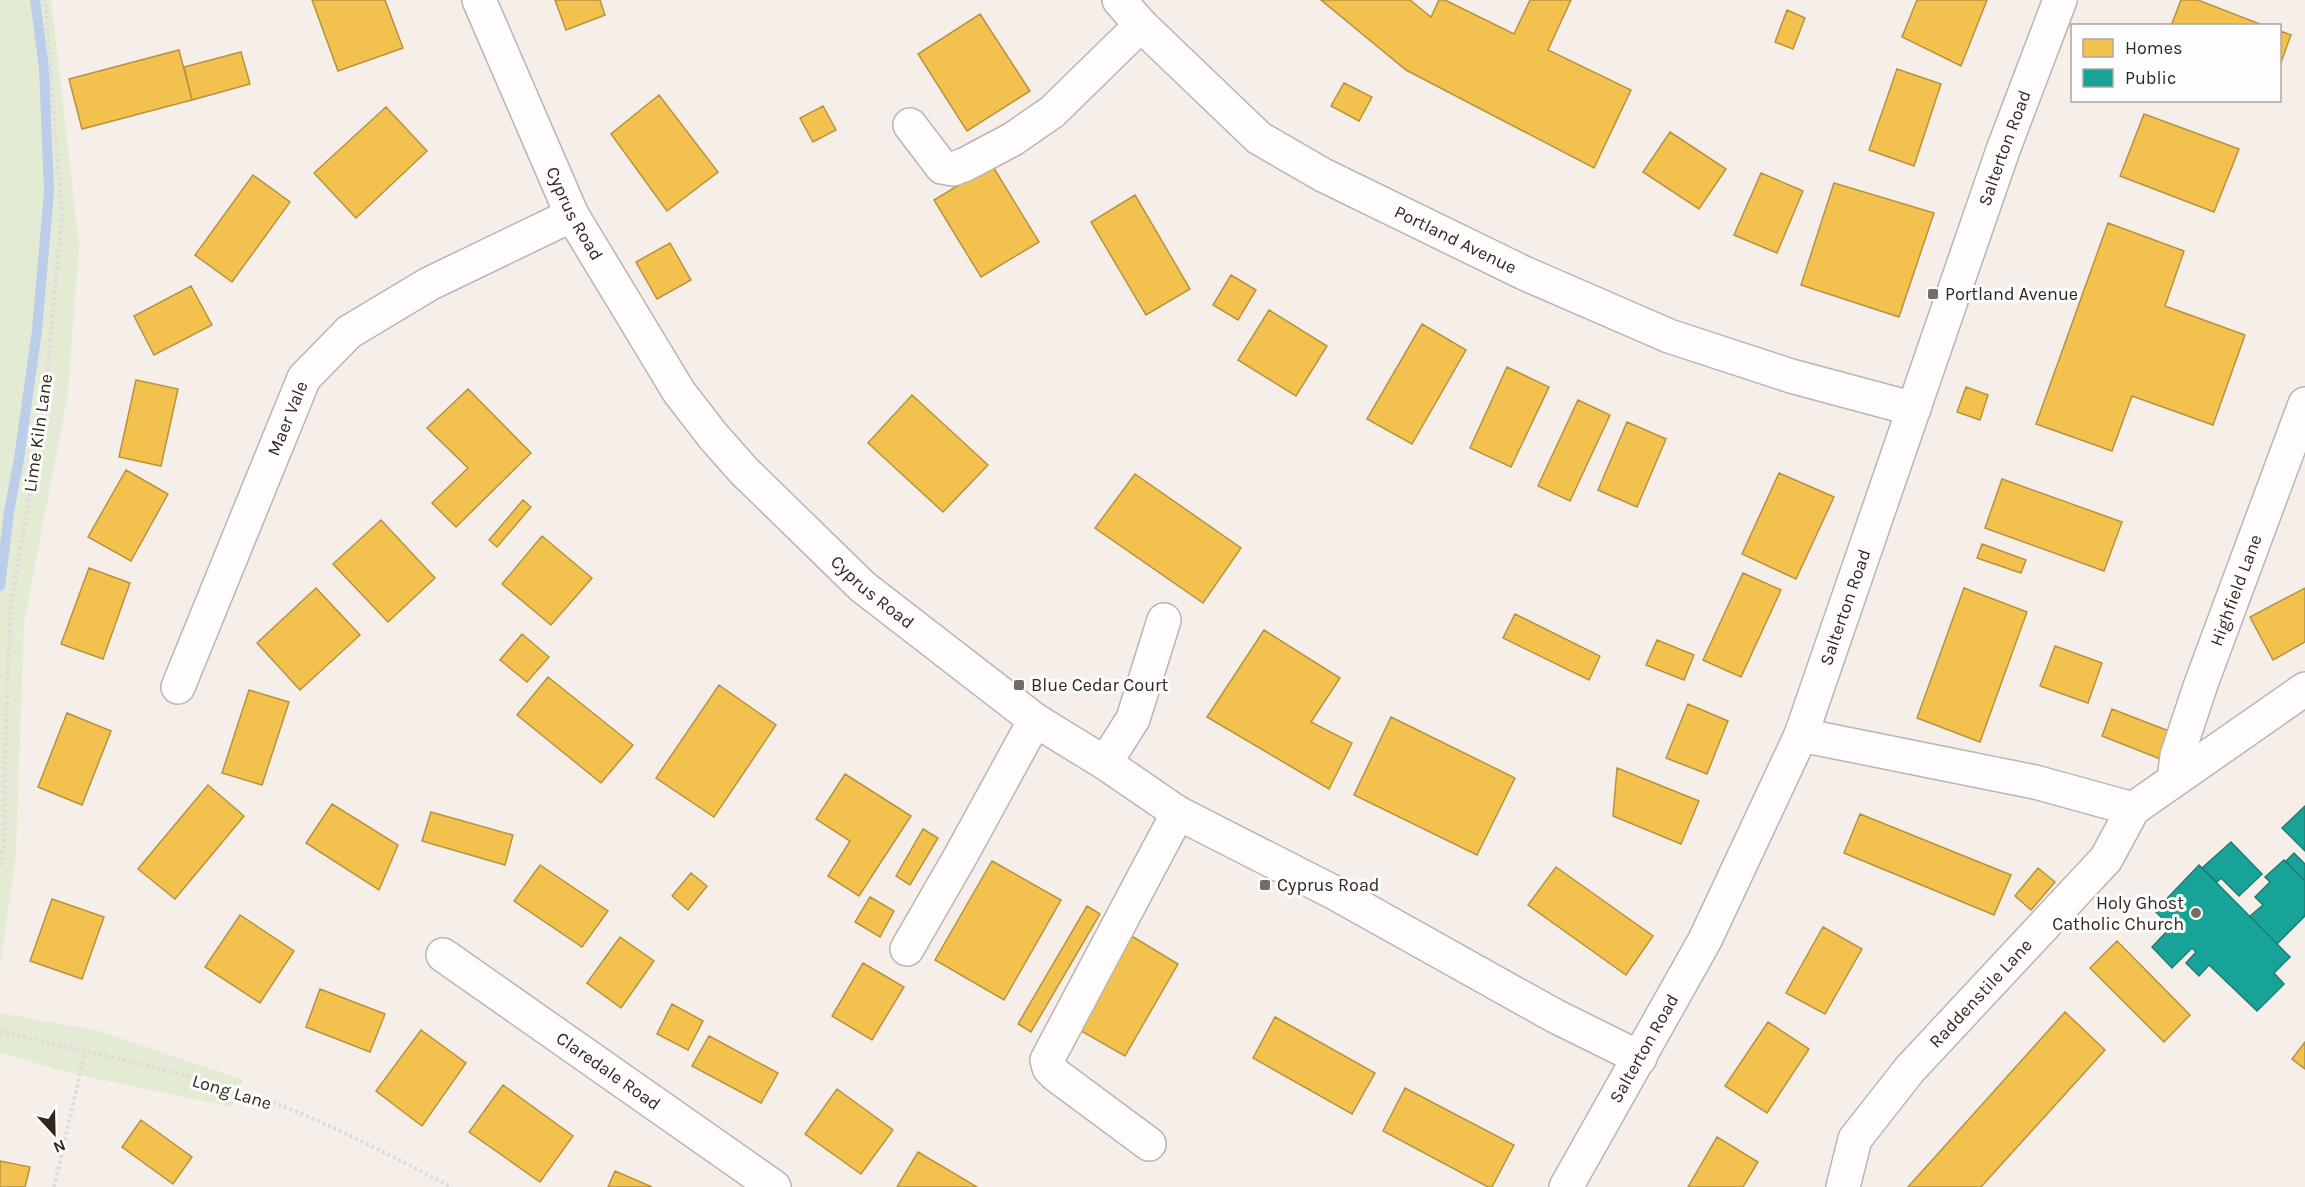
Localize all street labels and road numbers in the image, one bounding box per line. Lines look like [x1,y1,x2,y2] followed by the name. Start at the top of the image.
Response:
[1974,87,2036,209] street label: Salterton Road
[541,163,608,264] street label: Cyprus Road
[1391,201,1520,279] street label: Portland Avenue
[19,373,57,493] street label: Lime Kiln Lane
[262,378,313,459] street label: Maer Vale
[2205,531,2267,649] street label: Highfield Lane
[1815,546,1875,668] street label: Salterton Road
[826,551,919,633] street label: Cyprus Road
[1924,934,2037,1052] street label: Raddenstile Lane
[1605,990,1683,1107] street label: Salterton Road
[552,1027,665,1115] street label: Claredale Road
[190,1069,274,1115] street label: Long Lane

